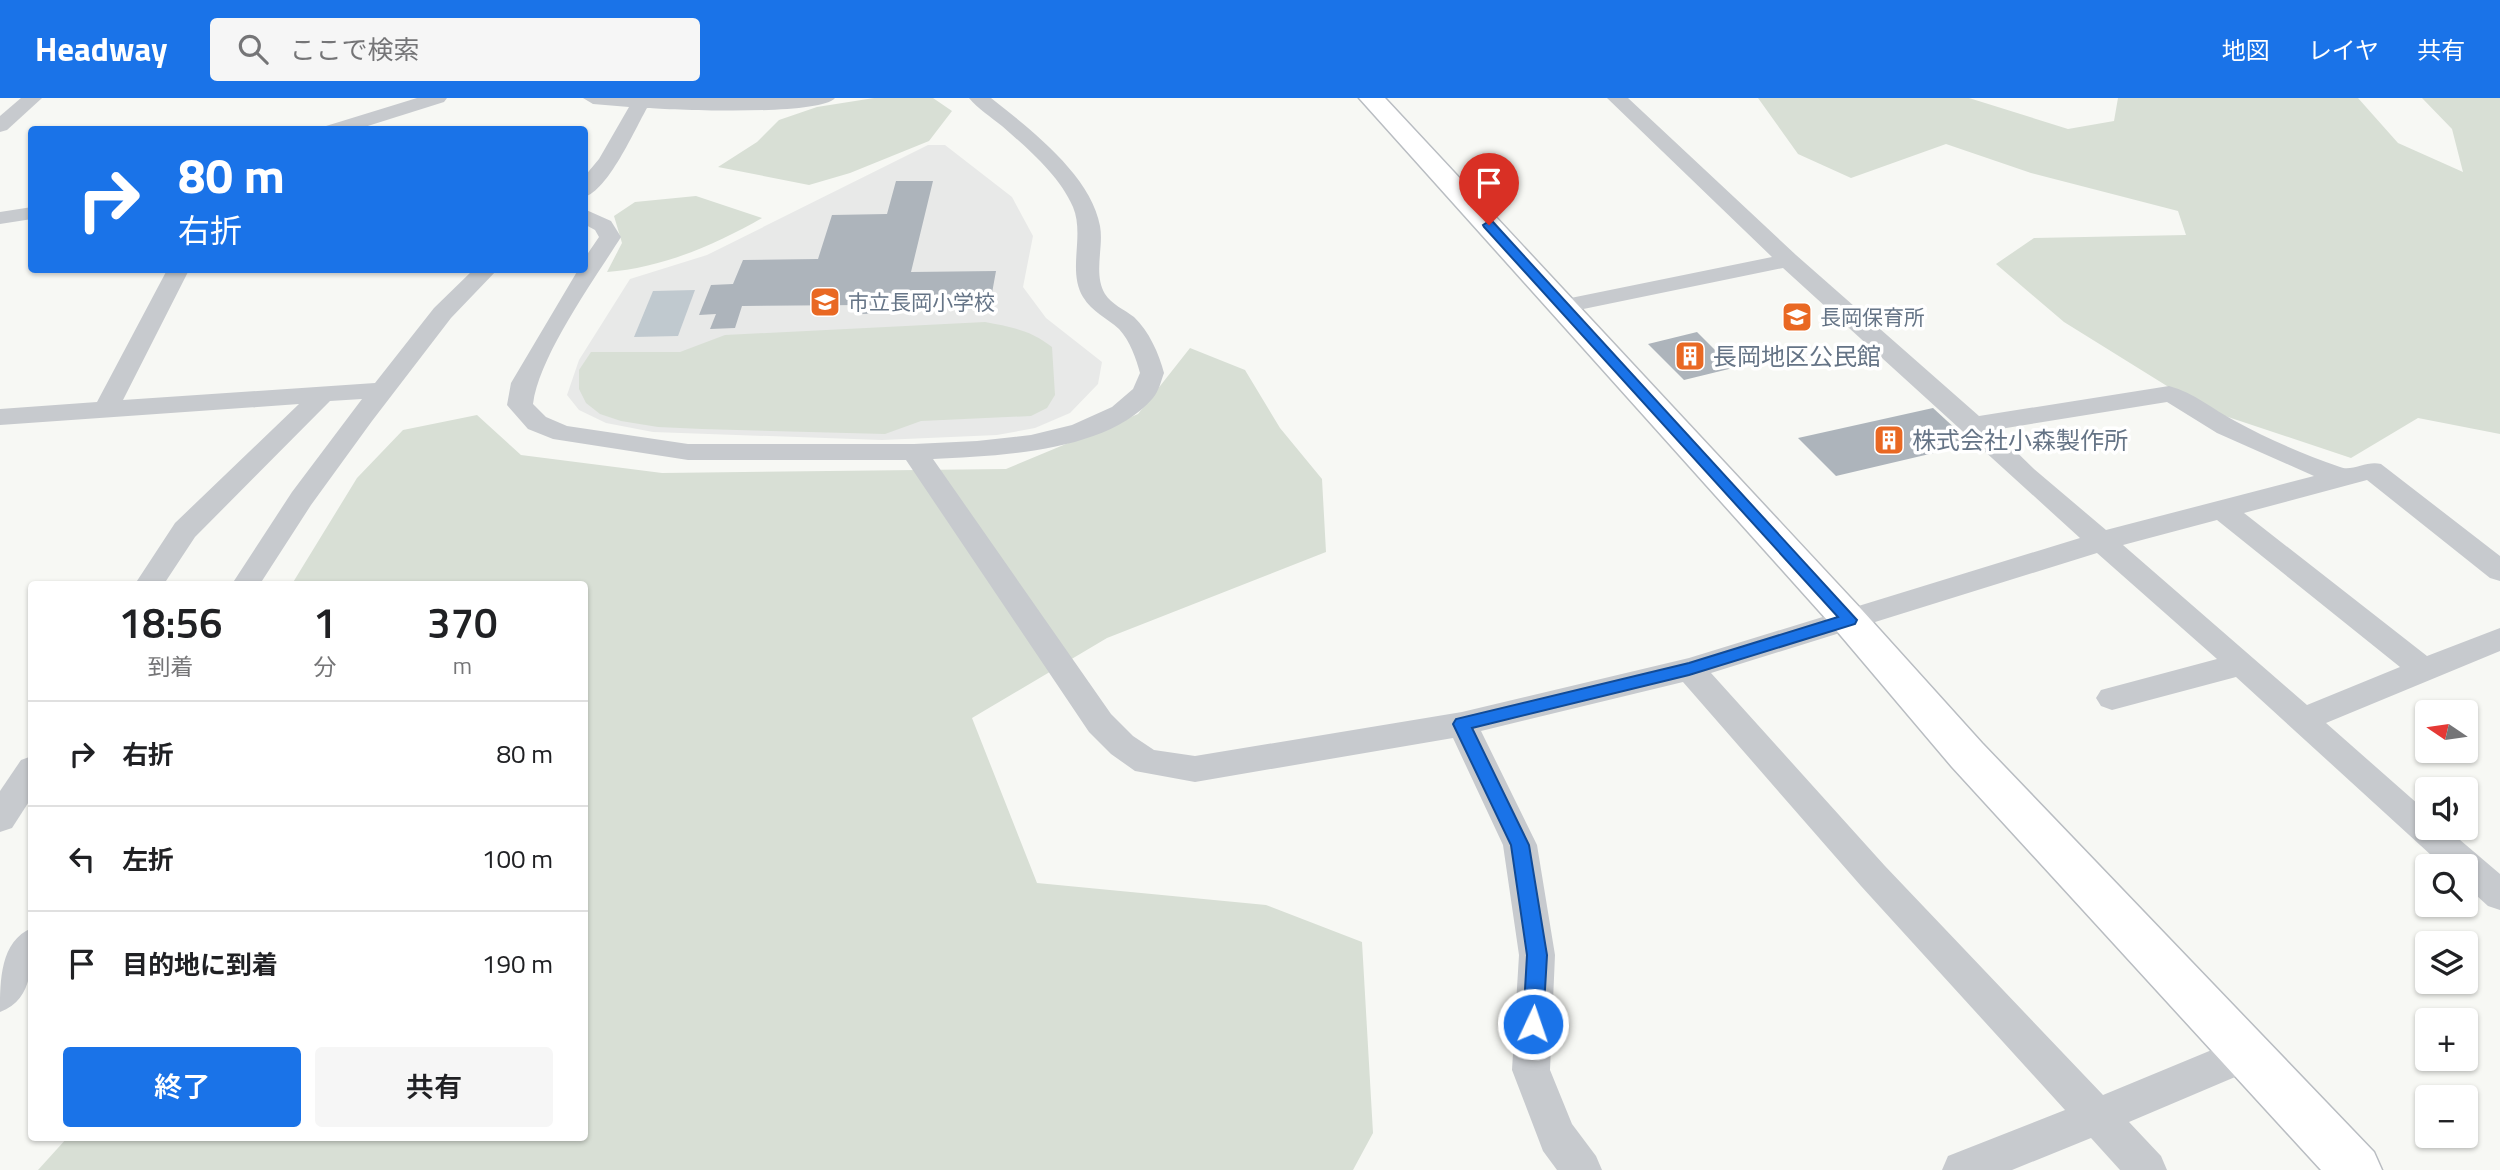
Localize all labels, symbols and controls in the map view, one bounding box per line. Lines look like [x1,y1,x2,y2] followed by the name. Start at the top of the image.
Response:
[210,18,700,81] search box
[35,24,168,74] text: Headway
[234,30,272,68] icon: search
[290,30,420,69] text: ここで検索
[2222,32,2270,68] text: 地図
[2308,32,2379,68] text: レイヤ
[2417,32,2465,68] text: 共有
[178,137,285,212] text: 80 m
[1459,153,1519,225] pin
[63,154,154,245] icon: right
[1470,164,1508,202] icon: arrive
[178,206,242,254] text: 右折
[808,285,842,319] school or university icon: 市立長岡小学校
[848,286,995,318] place label: 市立長岡小学校
[1780,300,1814,334] school or university icon: 長岡保育所
[1820,301,1925,333] place label: 長岡保育所
[1713,338,1881,374] place label: 長岡地区公民館
[1673,339,1707,373] building icon: 長岡地区公民館
[1912,422,2128,458] place label: 株式会社小森製作所
[1872,423,1906,457] building icon: 株式会社小森製作所
[118,590,223,654] text: 18:56
[313,590,337,654] text: 1
[427,590,498,654] text: 370
[453,648,472,683] text: m
[148,649,194,684] text: 到着
[313,649,336,684] text: 分
[2415,700,2478,763] north arrow
[2415,700,2478,1148] map controls
[496,734,553,773] text: 80 m
[63,735,101,773] icon: right
[122,735,174,774] text: 右折
[2415,777,2478,840] button: sound
[482,839,553,878] text: 100 m
[63,840,101,878] icon: left
[122,840,174,879] text: 左折
[2415,854,2478,917] button: search
[2415,931,2478,994] button: layers
[482,944,553,983] text: 190 m
[63,945,101,983] icon: arrive
[122,945,278,984] text: 目的地に到着
[1496,987,1570,1061] position arrow
[2415,1008,2478,1071] button: +
[63,1047,301,1127] button: 終了
[315,1047,553,1127] button: 共有
[2415,1085,2478,1148] button: −

